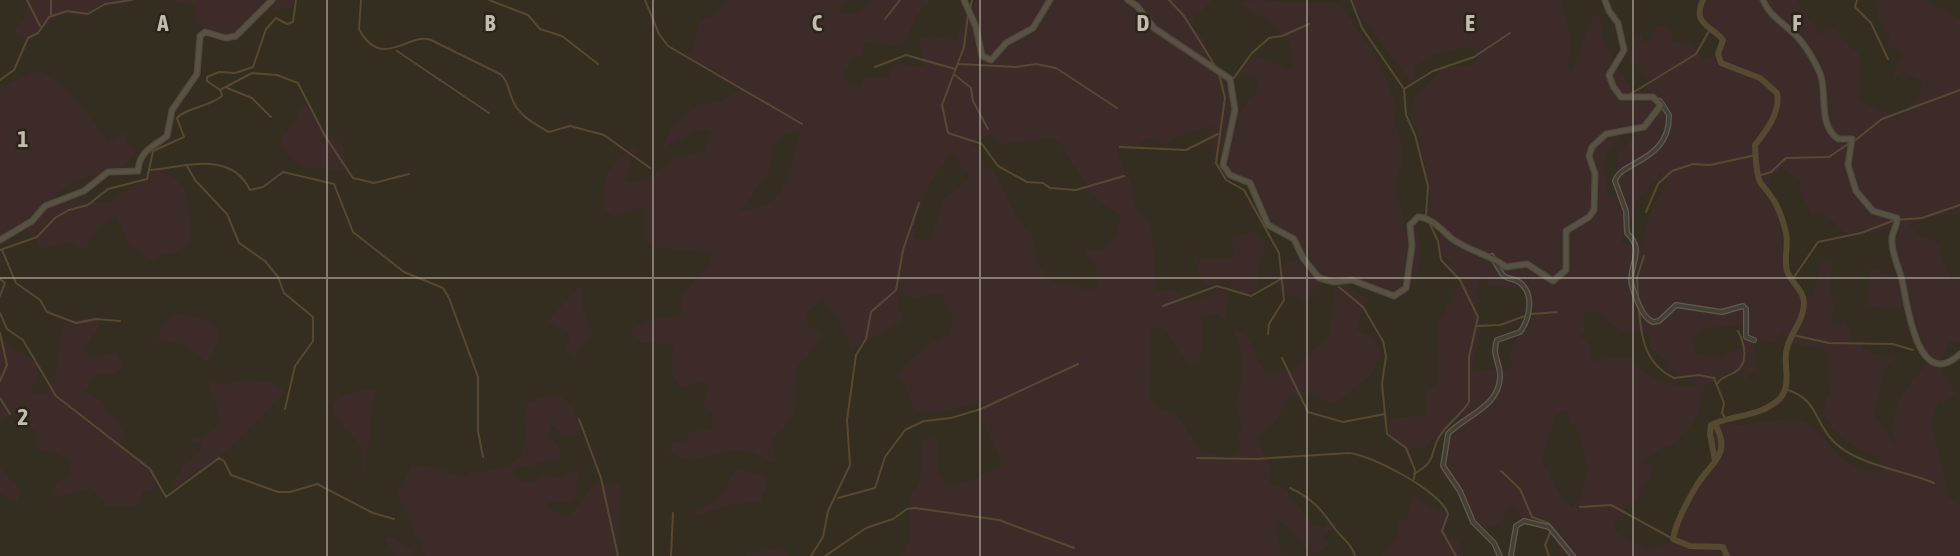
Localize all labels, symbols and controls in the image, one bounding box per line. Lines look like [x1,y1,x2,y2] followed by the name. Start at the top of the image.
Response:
[156,10,169,36] text: A
[485,10,496,36] text: B
[812,10,823,36] text: C
[1137,10,1150,36] text: D
[1465,10,1475,36] text: E
[1792,10,1802,36] text: F
[18,126,29,152] text: 1
[18,404,28,430] text: 2

